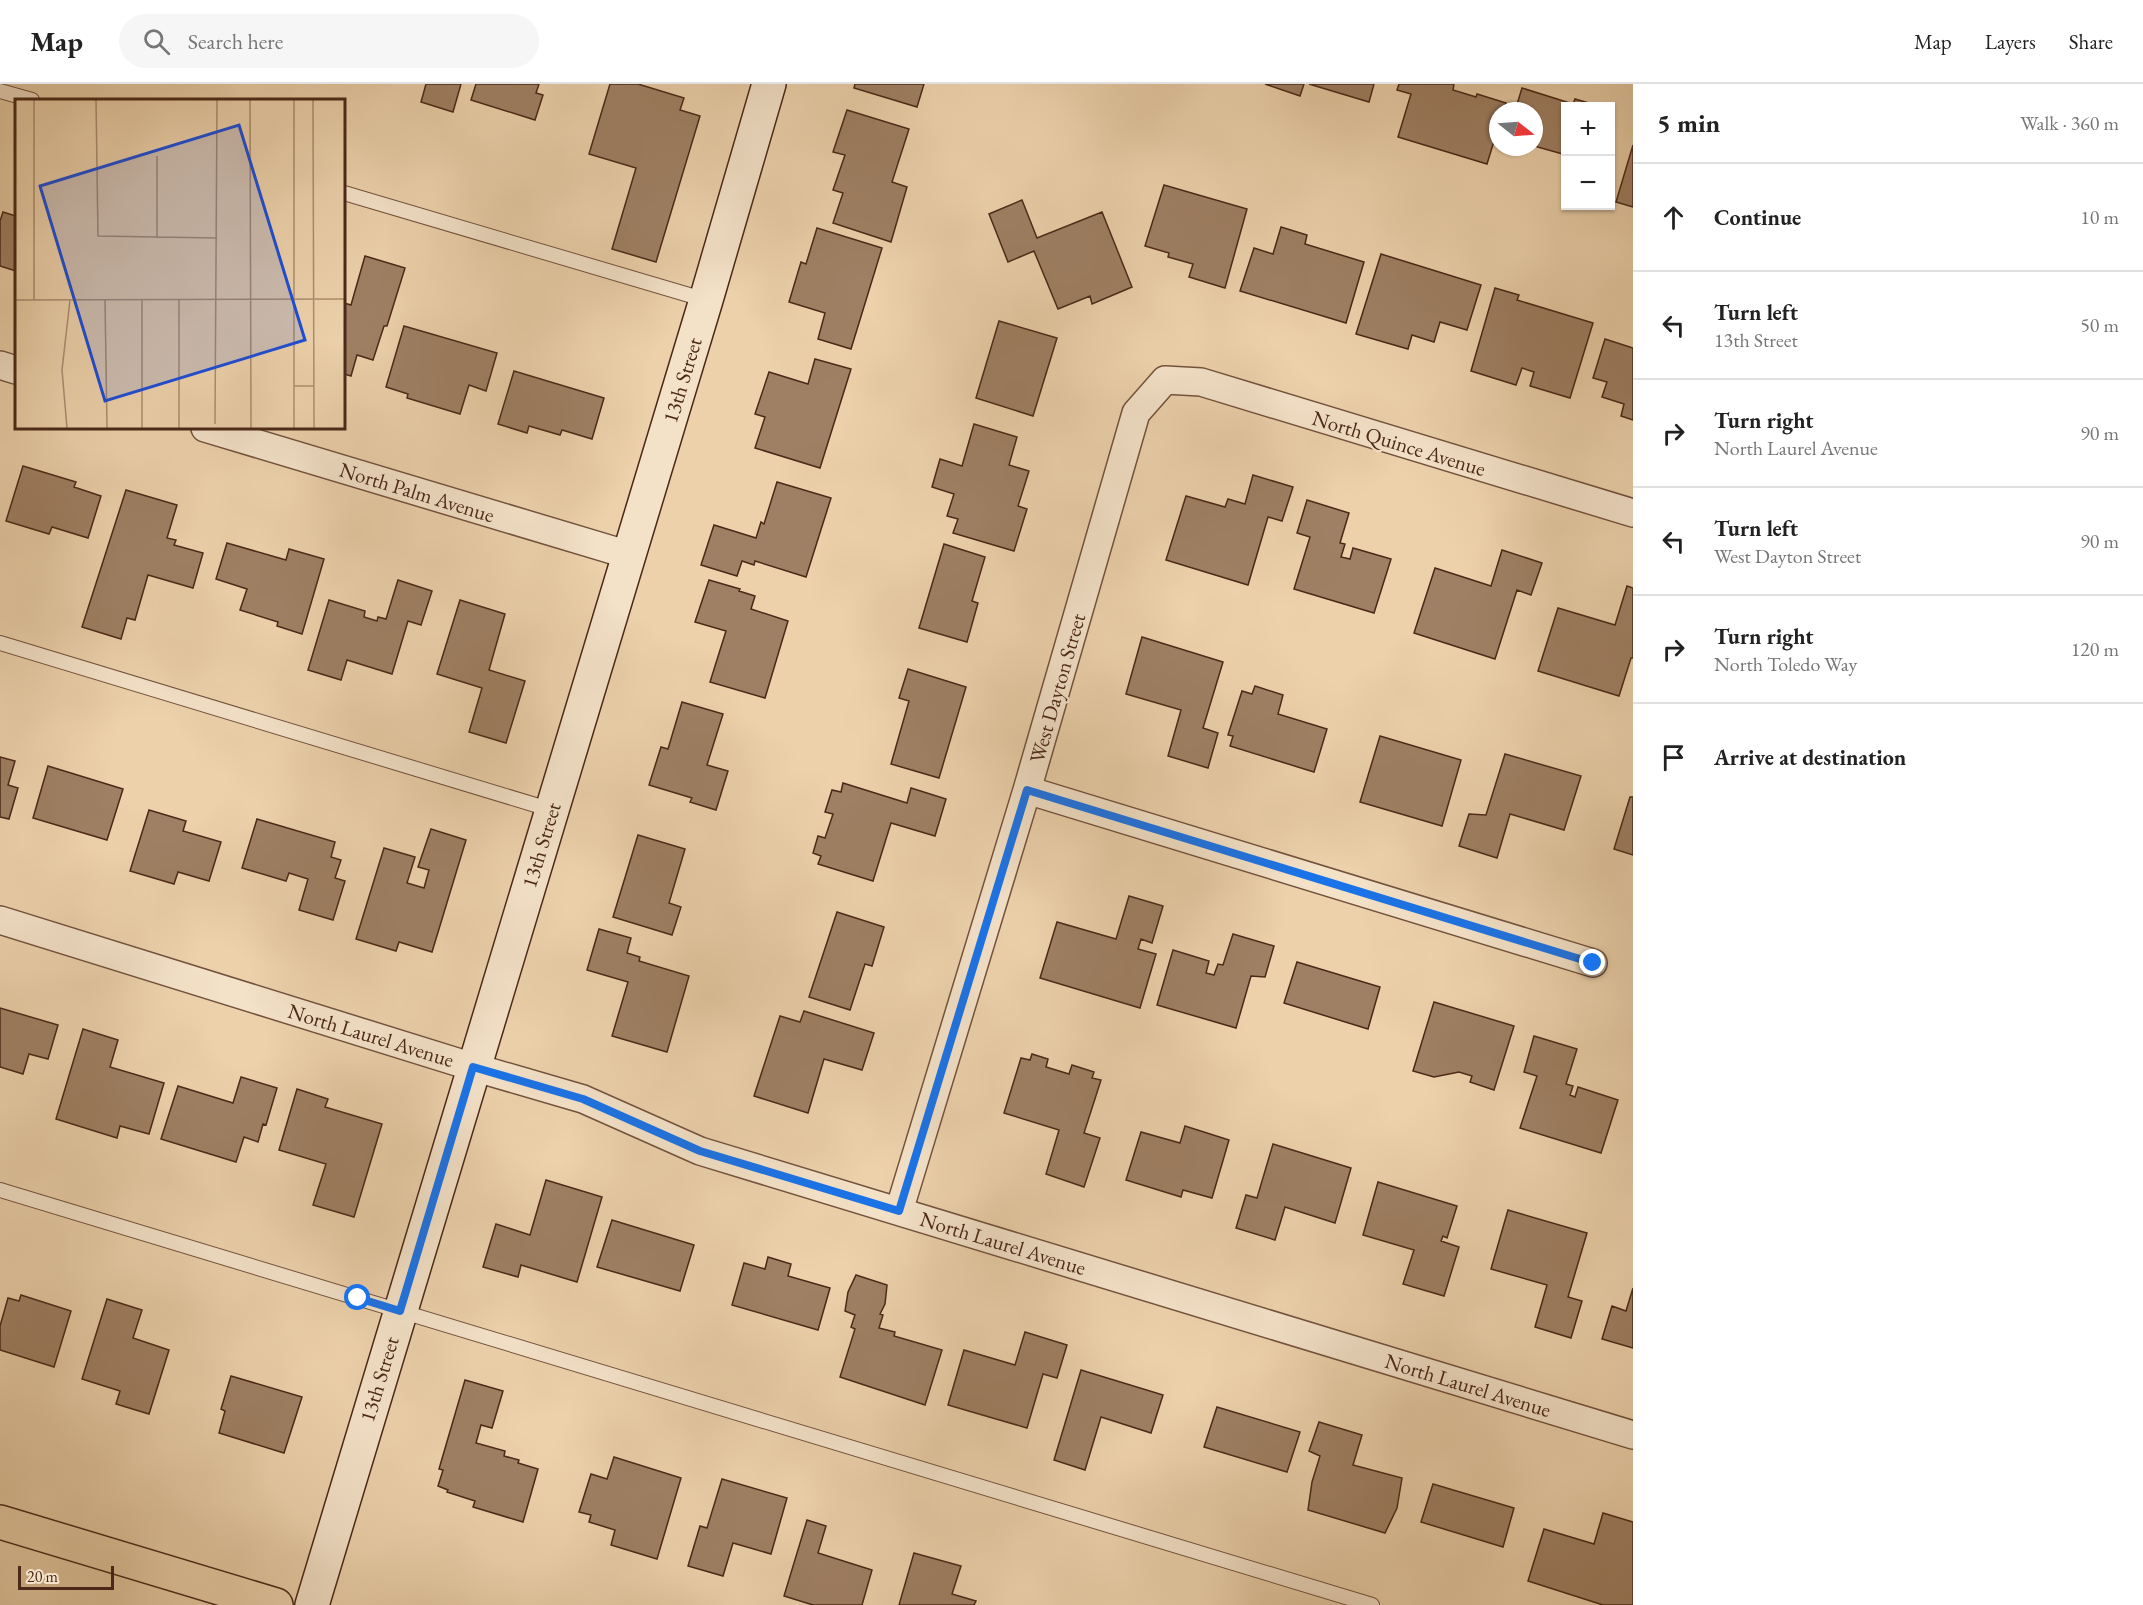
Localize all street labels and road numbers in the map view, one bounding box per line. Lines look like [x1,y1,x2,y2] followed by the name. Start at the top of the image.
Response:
[656,334,708,426] street label: 13th Street
[1309,404,1489,483] street label: North Quince Avenue
[336,456,498,528] street label: North Palm Avenue
[1023,610,1091,766] street label: West Dayton Street
[515,799,567,891] street label: 13th Street
[285,997,457,1073] street label: North Laurel Avenue
[917,1205,1089,1281] street label: North Laurel Avenue
[353,1333,405,1425] street label: 13th Street
[1382,1347,1554,1423] street label: North Laurel Avenue

